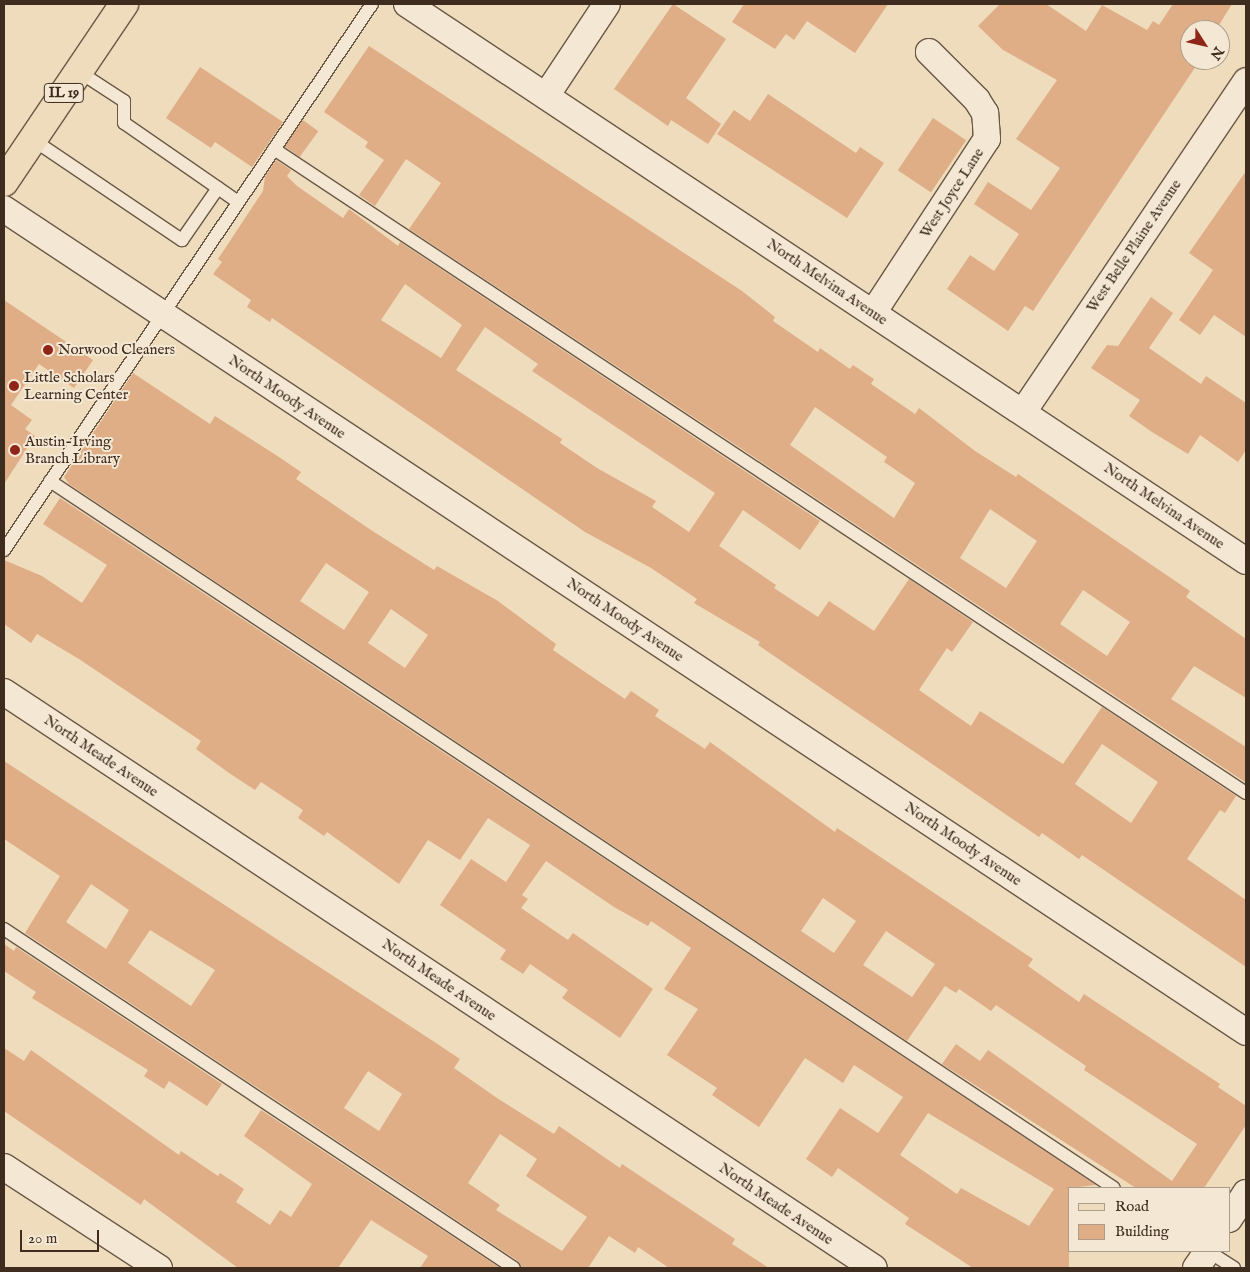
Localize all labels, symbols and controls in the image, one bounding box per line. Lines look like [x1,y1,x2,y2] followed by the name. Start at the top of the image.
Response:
[1180,20,1230,70] north arrow
[1206,43,1227,63] text: N
[43,82,85,105] road number: IL 19
[916,145,988,241] street label: West Joyce Lane
[1083,176,1185,316] street label: West Belle Plaine Avenue
[763,235,891,329] street label: North Melvina Avenue
[58,341,175,359] place label: Norwood Cleaners
[42,344,54,356] marker: Norwood Cleaners
[225,351,349,443] street label: North Moody Avenue
[24,368,128,403] place label: Little Scholars Learning Center
[8,380,20,392] marker: Little Scholars Learning Center
[25,432,120,467] place label: Austin-Irving Branch Library
[9,444,21,456] marker: Austin-Irving Branch Library
[1100,459,1228,553] street label: North Melvina Avenue
[563,574,687,666] street label: North Moody Avenue
[40,711,162,801] street label: North Meade Avenue
[901,798,1025,890] street label: North Moody Avenue
[378,935,500,1025] street label: North Meade Avenue
[715,1159,837,1249] street label: North Meade Avenue
[1068,1187,1230,1252] legend
[1115,1197,1149,1216] text: Road
[22,1220,101,1252] scale bar
[1115,1222,1169,1241] text: Building
[28,1229,57,1248] text: 20 m

